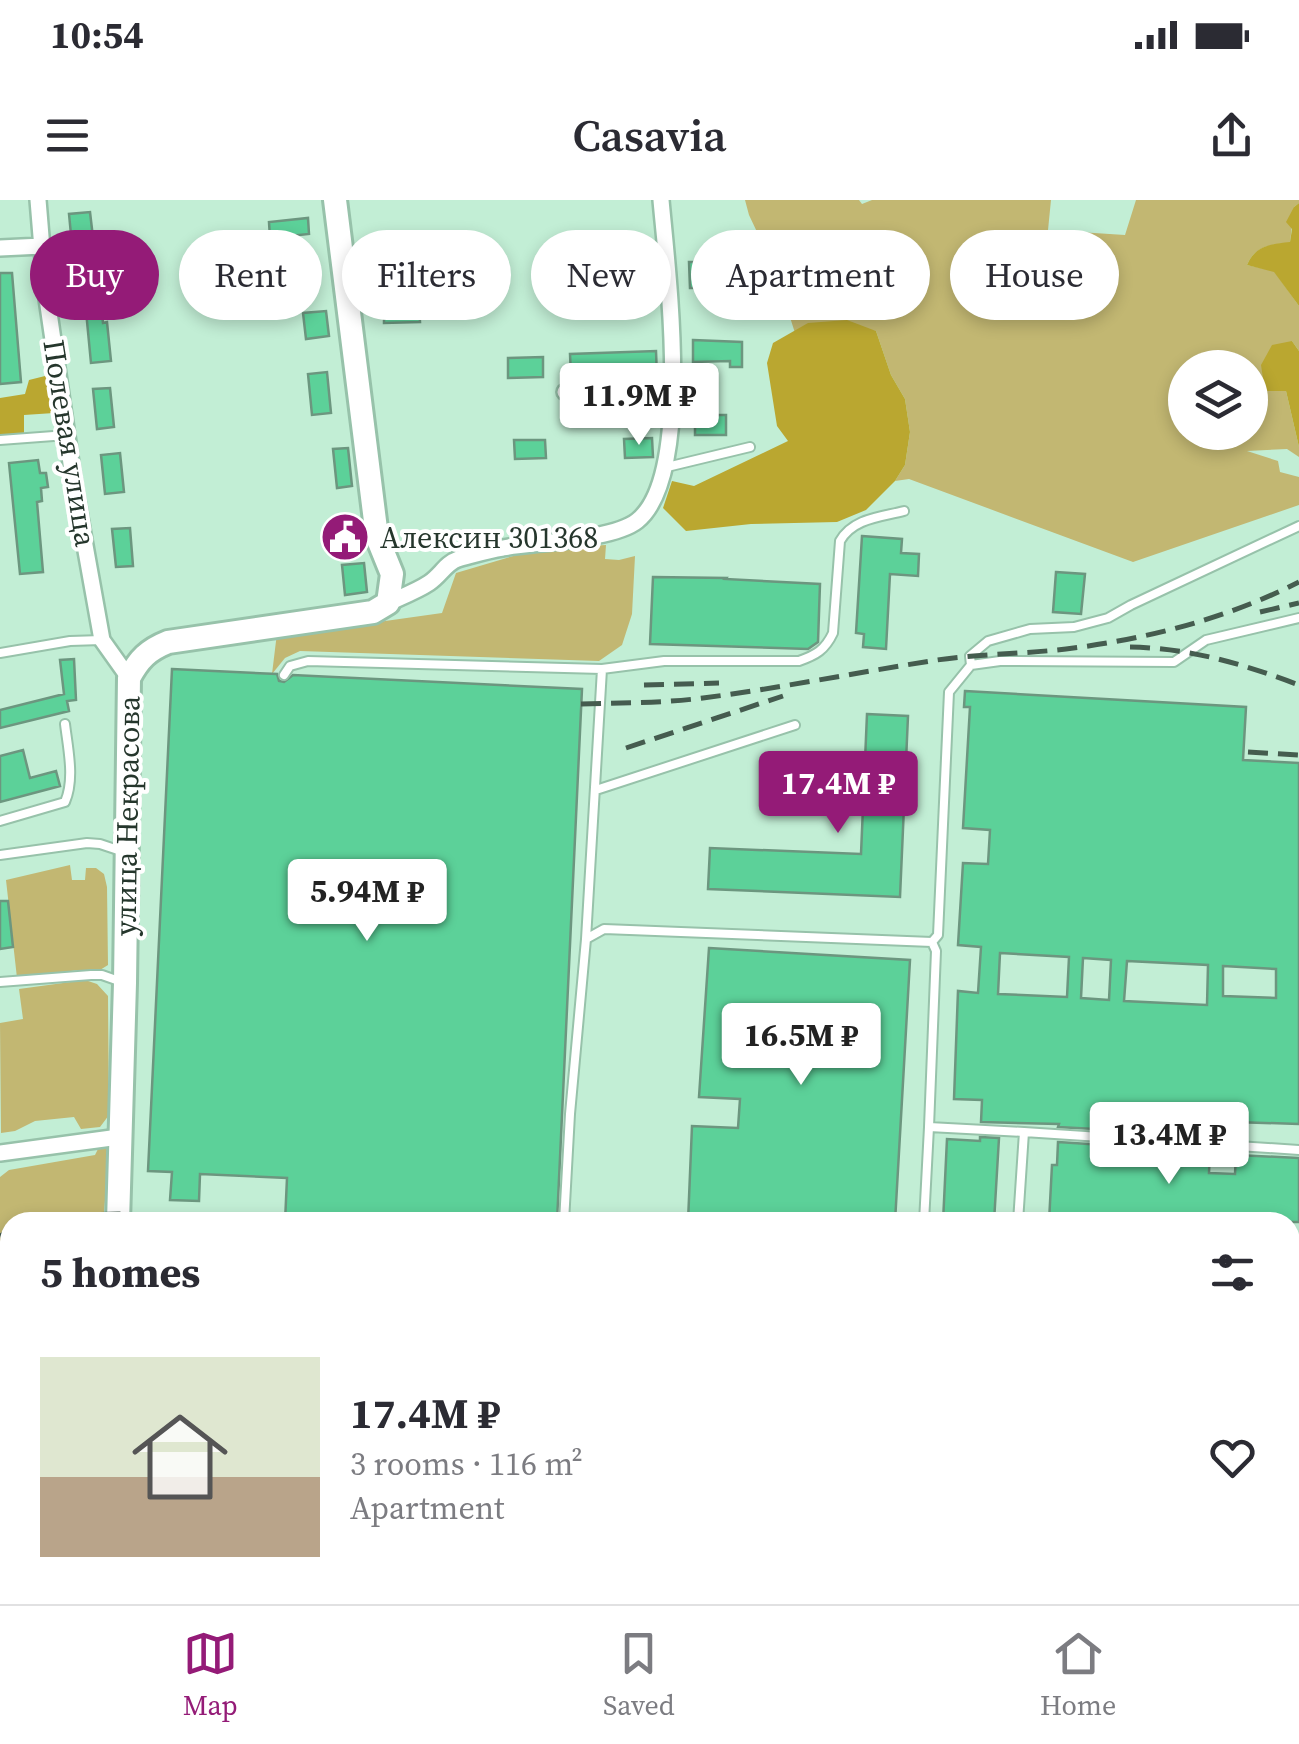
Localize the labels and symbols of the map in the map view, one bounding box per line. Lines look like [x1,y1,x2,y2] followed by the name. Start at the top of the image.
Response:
[33,337,107,550] street label: Полевая улица
[547,363,731,448] pin: 11.9M ₽
[319,511,371,563] public building icon: Алексин 301368
[380,517,598,558] place label: Алексин 301368
[104,695,150,937] street label: улица Некрасова
[746,751,930,836] pin: 17.4M ₽
[275,859,459,944] pin: 5.94M ₽
[709,1003,893,1088] pin: 16.5M ₽
[1077,1102,1261,1187] pin: 13.4M ₽

